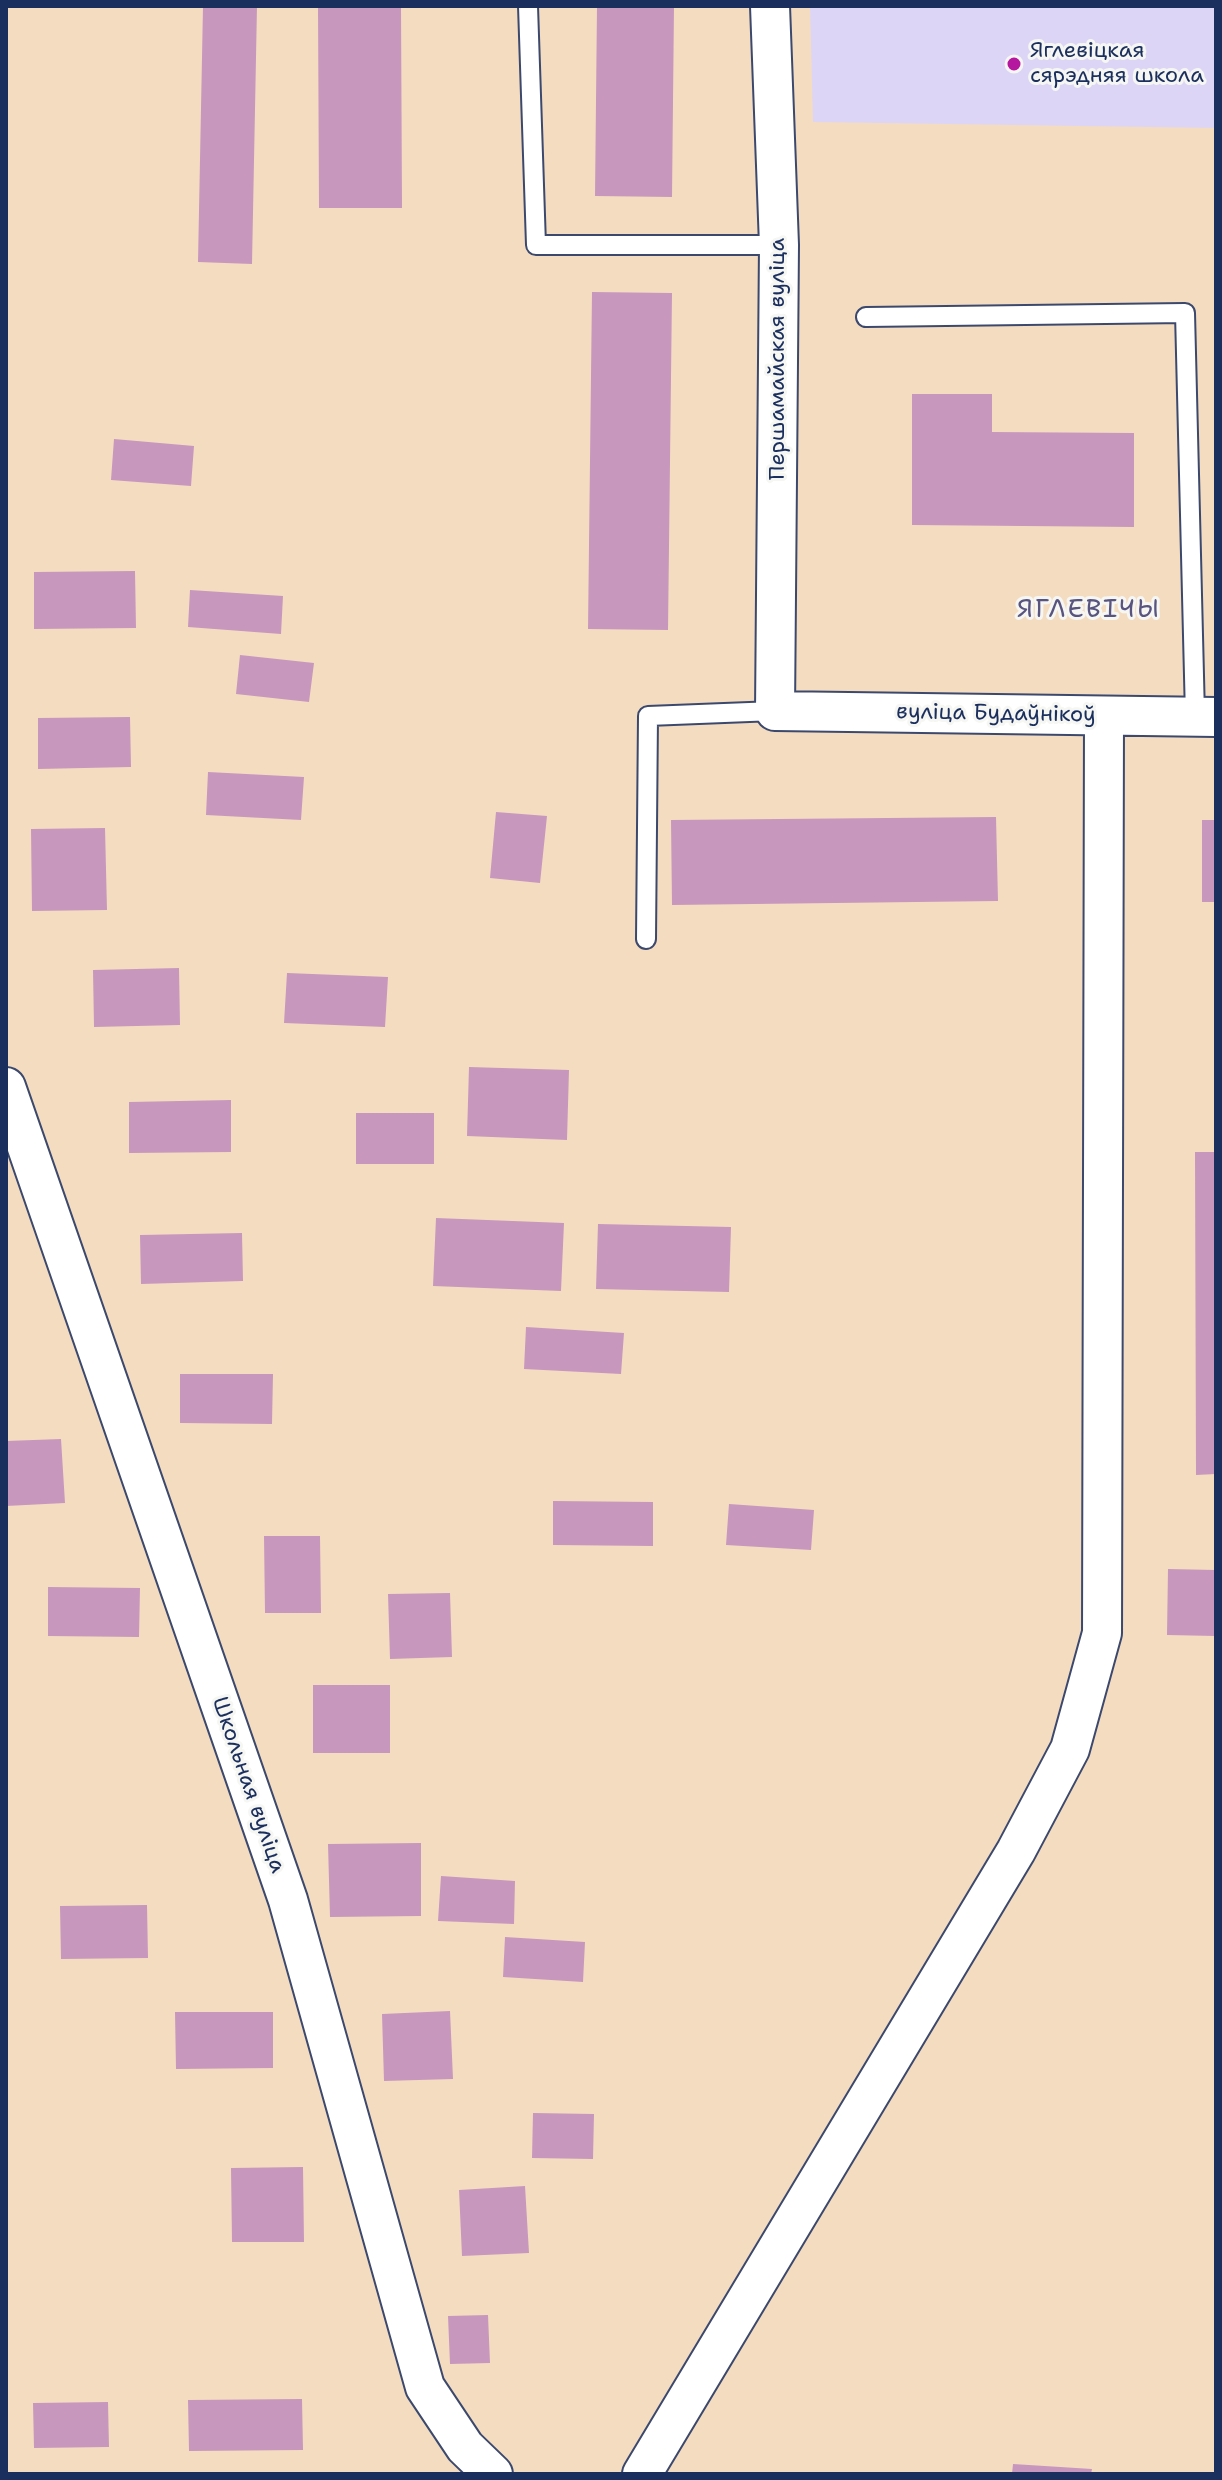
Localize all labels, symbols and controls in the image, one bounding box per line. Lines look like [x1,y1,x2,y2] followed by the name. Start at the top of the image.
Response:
[1030,38,1204,90] place label: Яглевіцкая сярэдняя школа
[1005,55,1023,73] marker: Яглевіцкая сярэдняя школа
[765,238,791,480] street label: Першамайская вуліца
[1017,594,1161,626] district label: ЯГЛЕВІЧЫ
[896,699,1096,729] street label: вуліца Будаўнікоў
[205,1693,291,1877] street label: Школьная вуліца

